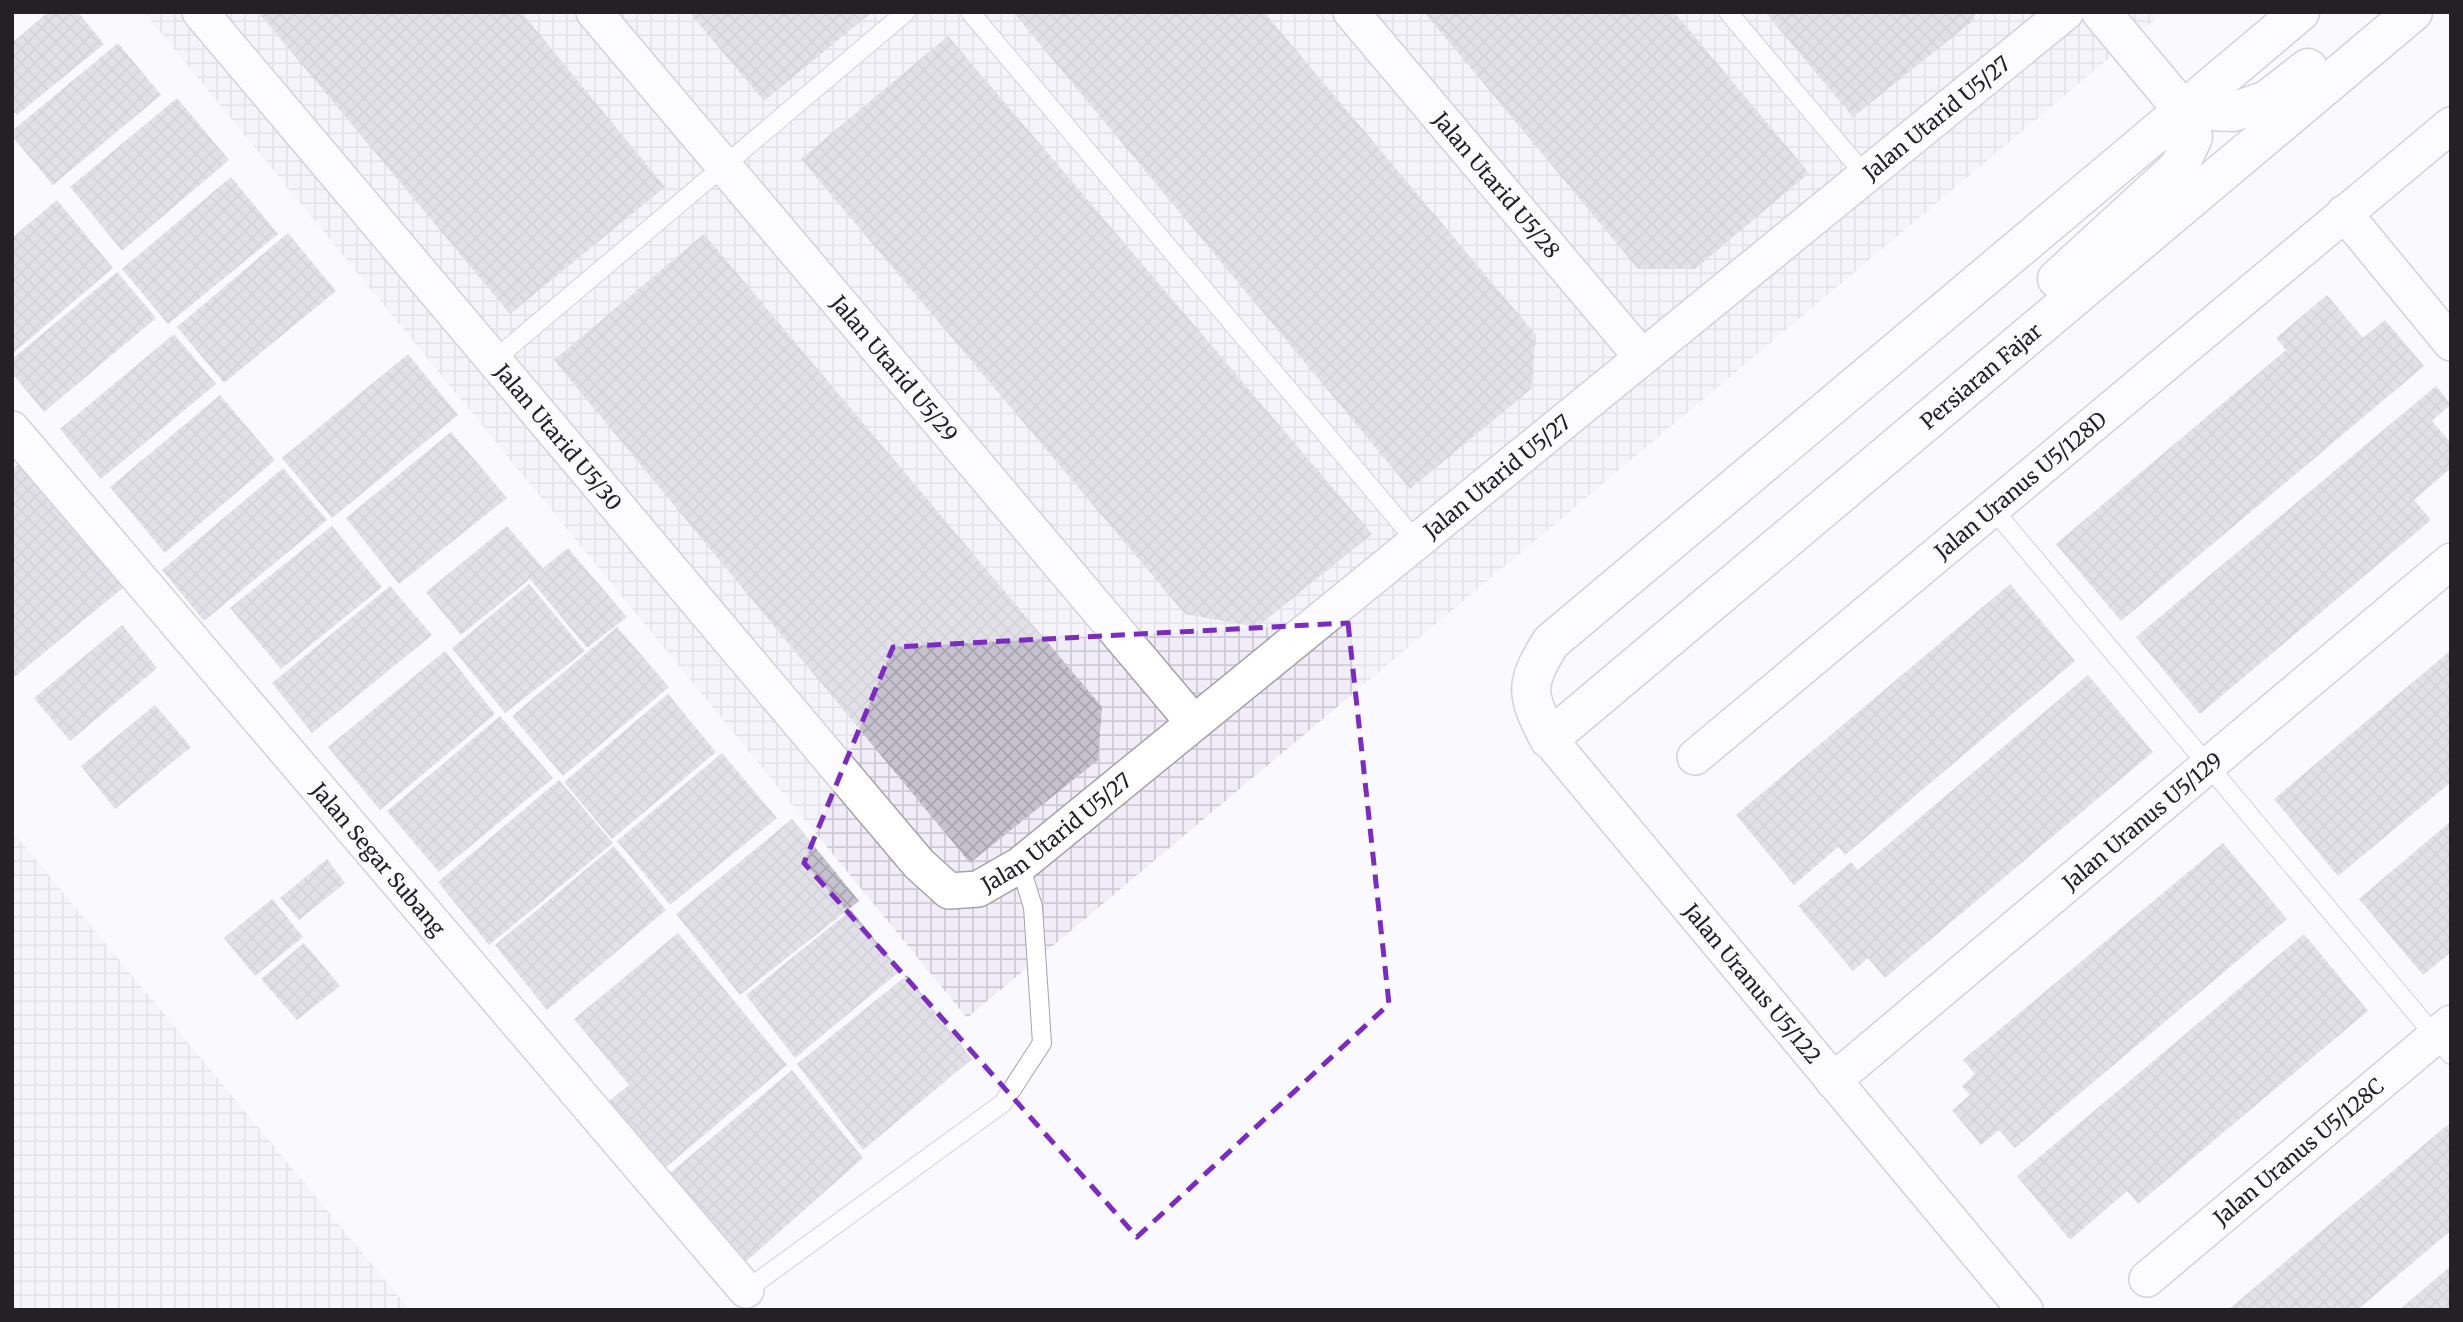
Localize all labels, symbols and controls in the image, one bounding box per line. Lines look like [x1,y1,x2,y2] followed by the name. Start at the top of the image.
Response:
[1857,50,2015,186] street label: Jalan Utarid U5/27
[1427,105,1566,263] street label: Jalan Utarid U5/28
[825,289,964,447] street label: Jalan Utarid U5/29
[1914,317,2047,435] street label: Persiaran Fajar
[489,357,628,516] street label: Jalan Utarid U5/30
[1928,405,2112,565] street label: Jalan Uranus U5/128D
[1417,408,1576,545] street label: Jalan Utarid U5/27
[2056,746,2228,896] street label: Jalan Uranus U5/129
[975,766,1136,898] street label: Jalan Utarid U5/27
[305,776,452,941] street label: Jalan Segar Subang
[1677,897,1827,1069] street label: Jalan Uranus U5/122
[2207,1072,2389,1232] street label: Jalan Uranus U5/128C

